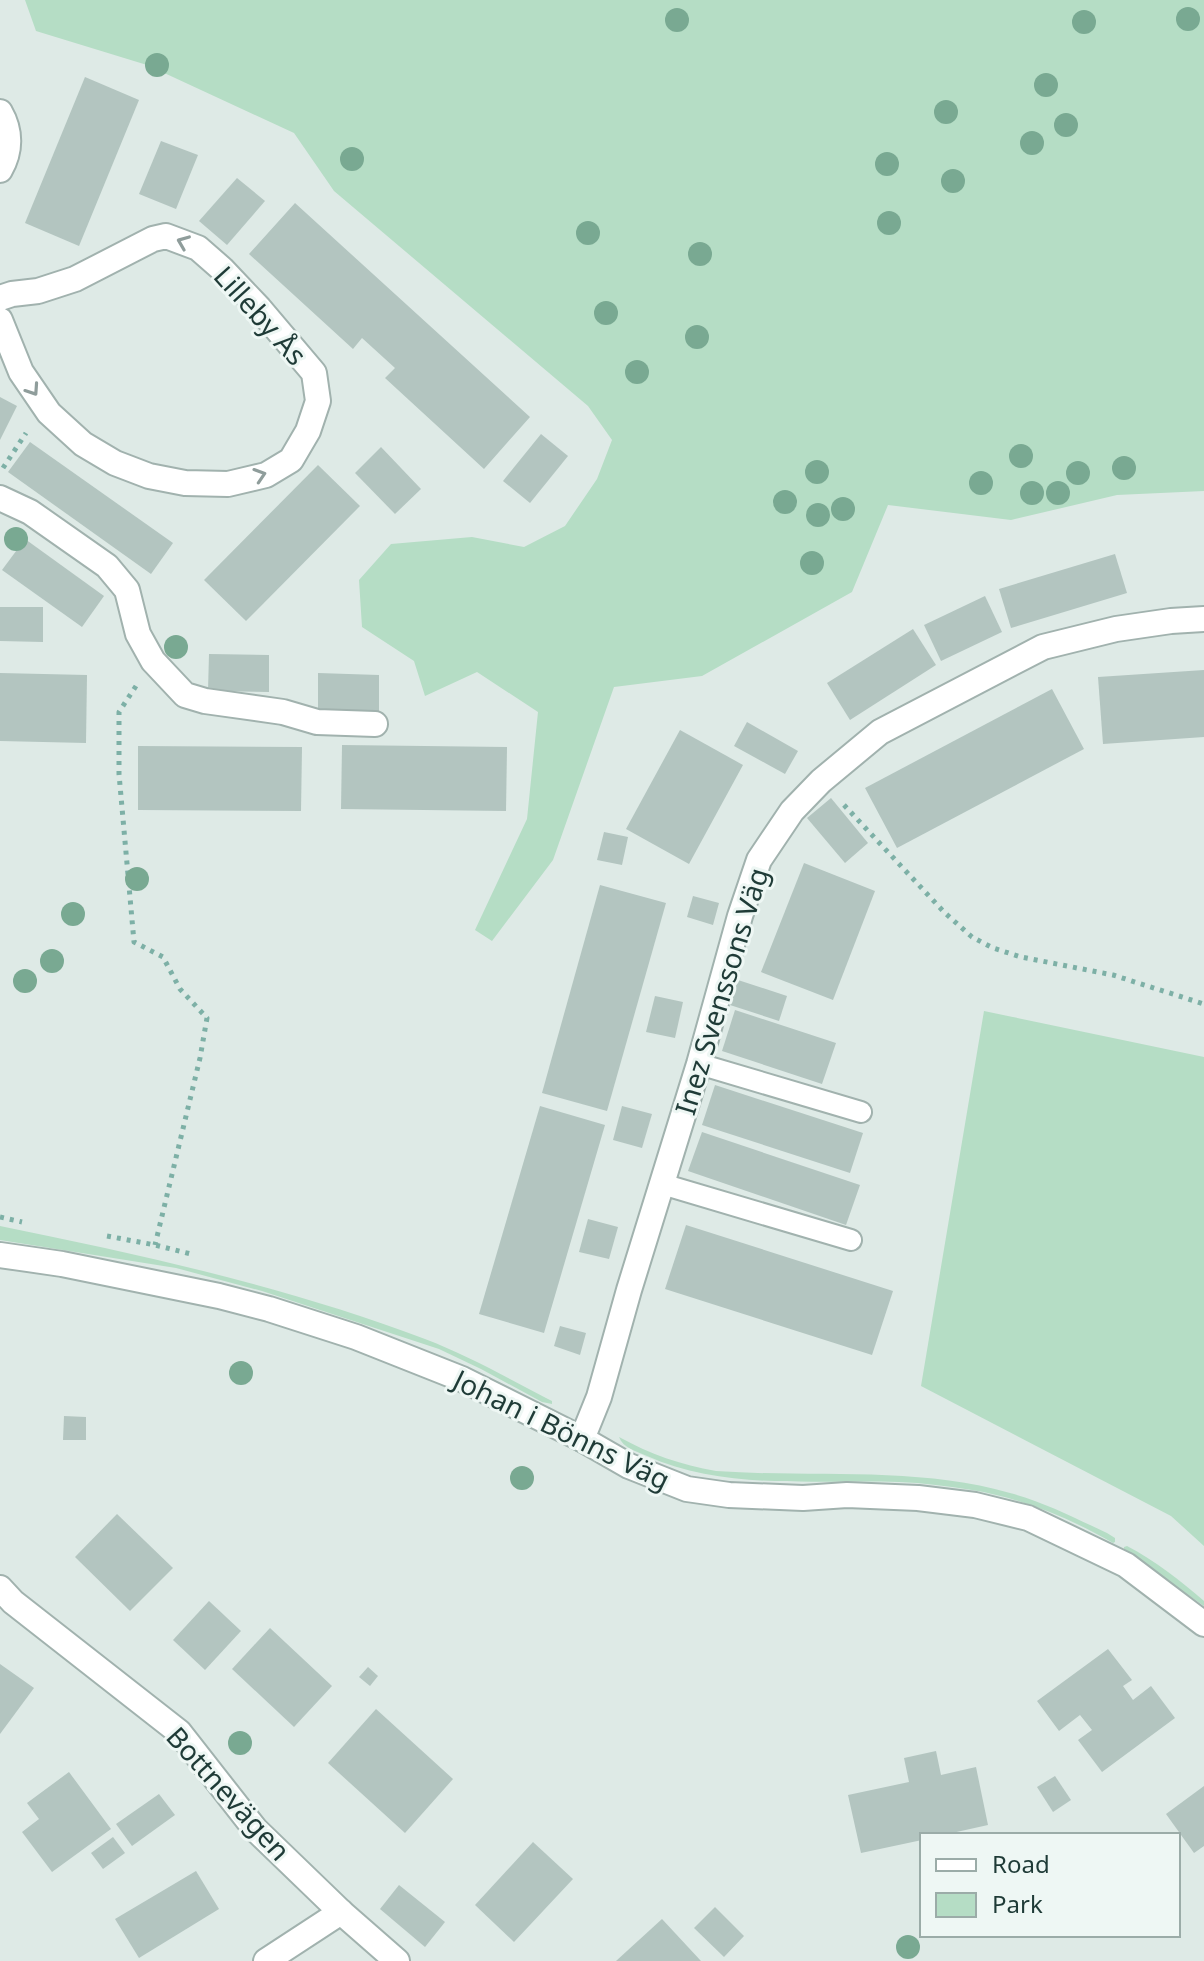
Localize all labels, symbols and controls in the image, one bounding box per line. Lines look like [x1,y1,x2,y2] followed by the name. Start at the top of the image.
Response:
[177,235,191,252] one-way arrow
[206,257,316,373] street label: Lilleby Ås
[24,381,39,395] one-way arrow
[252,468,266,484] one-way arrow
[665,863,777,1119] street label: Inez Svenssons Väg
[445,1359,677,1498] street label: Johan i Bönns Väg
[159,1718,299,1868] street label: Bottnevägen
[920,1833,1180,1937] legend
[992,1847,1050,1880] text: Road
[992,1887,1043,1920] text: Park

